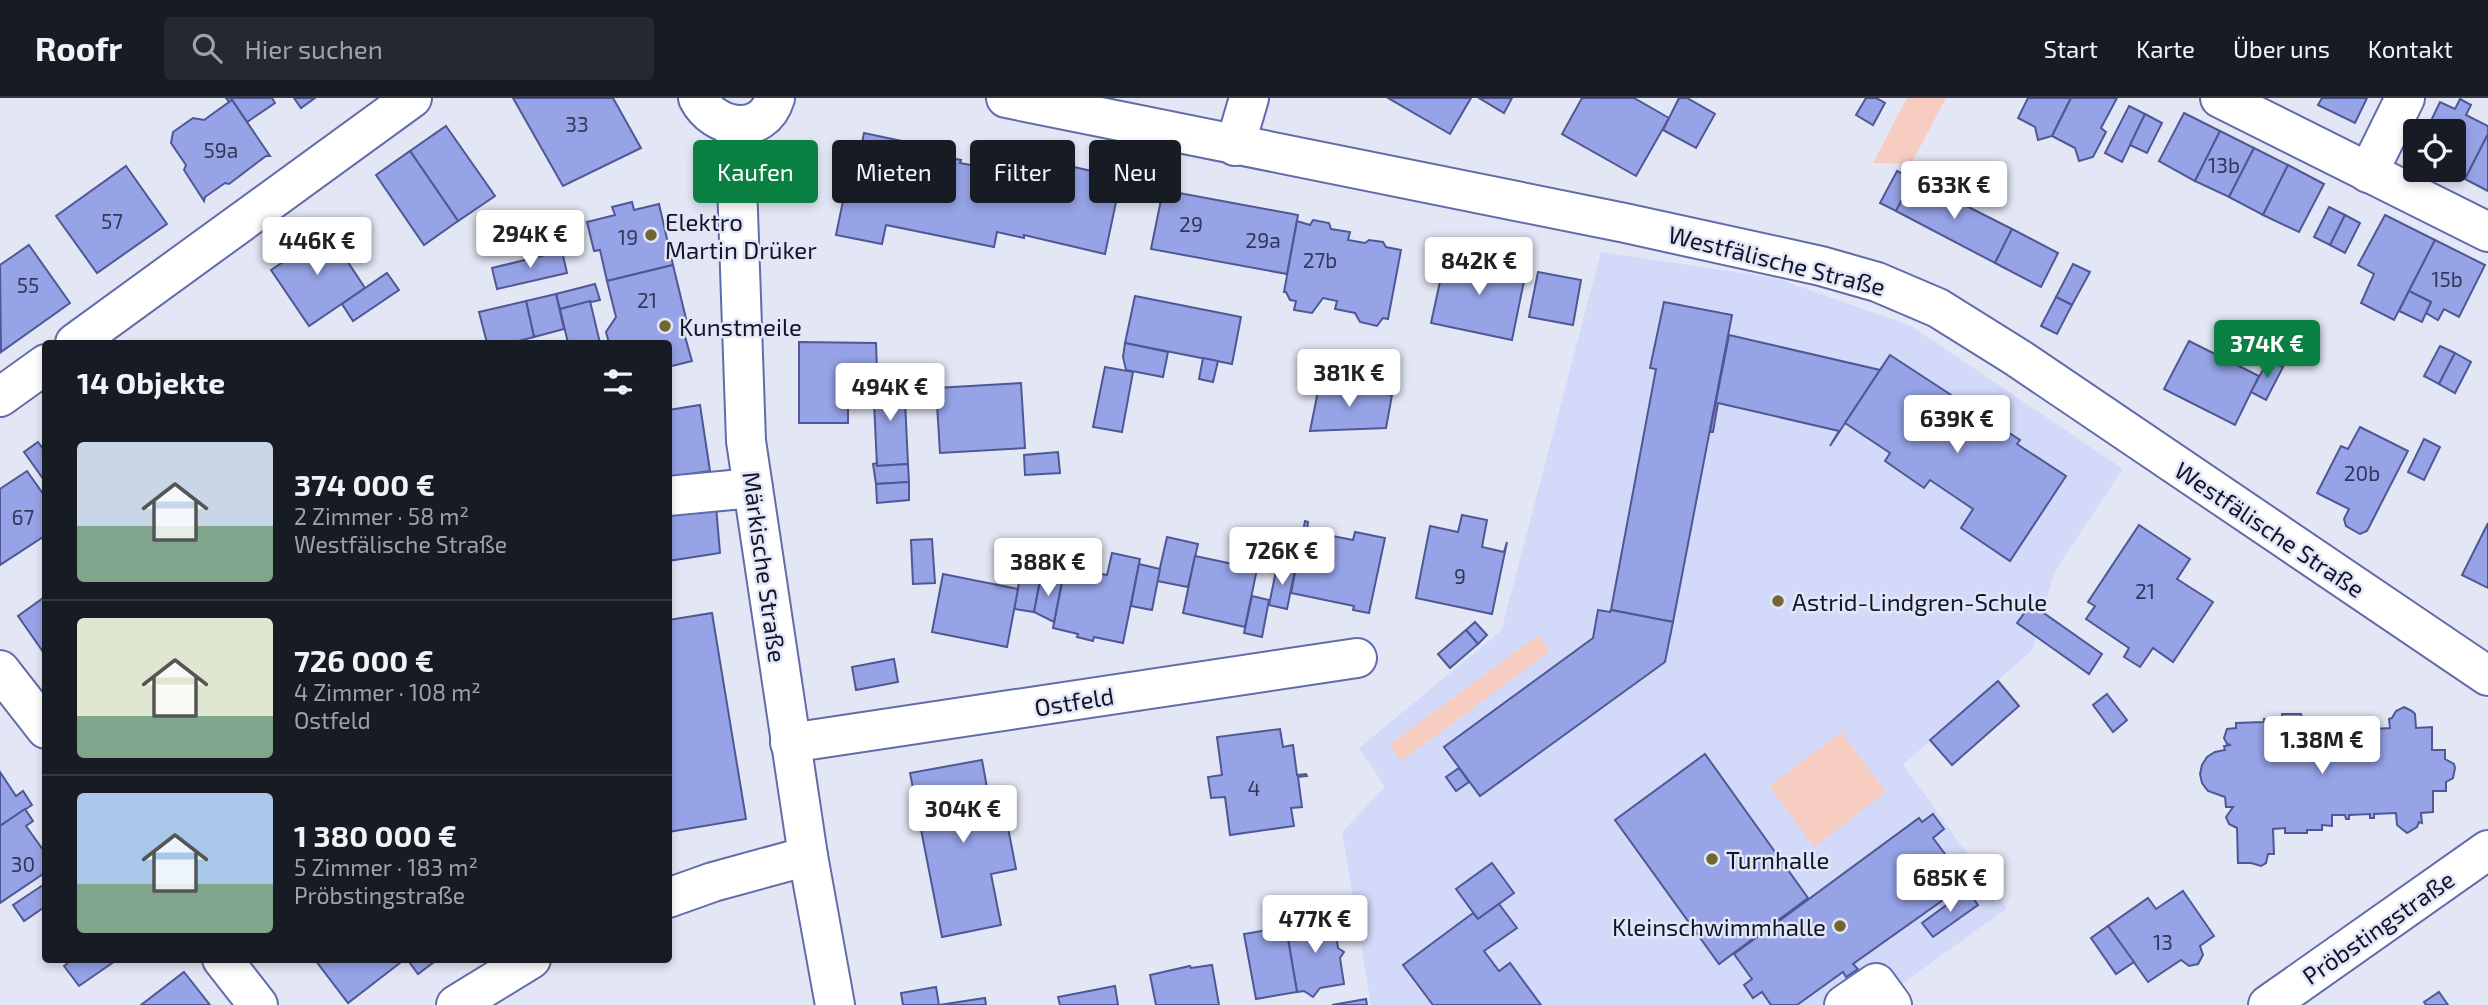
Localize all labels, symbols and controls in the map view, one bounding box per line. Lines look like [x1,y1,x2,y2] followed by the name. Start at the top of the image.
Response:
[164,17,654,80] search box
[35,28,122,68] text: Roofr
[188,29,226,67] icon: search
[244,33,383,64] text: Hier suchen
[2044,34,2098,63] text: Start
[2136,34,2195,63] text: Karte
[2233,34,2330,63] text: Über uns
[2368,34,2453,63] text: Kontakt
[565,111,589,136] house number: 33
[2403,119,2466,182] map controls
[2403,119,2466,182] button: locate
[204,137,238,162] house number: 59a
[693,140,818,203] chip: Kaufen
[832,140,956,203] chip: Mieten
[970,140,1075,203] chip: Filter
[1089,140,1181,203] chip: Neu
[2208,152,2240,177] house number: 13b
[1897,162,2011,221] pin: 633K €
[1917,170,1991,198] text: 633K €
[665,207,817,264] place label: Elektro Martin Drüker
[101,208,123,233] house number: 57
[473,211,587,270] pin: 294K €
[1179,211,1203,236] house number: 29
[260,218,374,277] pin: 446K €
[492,219,568,247] text: 294K €
[1666,219,1888,301] street label: Westfälische Straße
[618,224,638,249] house number: 19
[279,226,355,254] text: 446K €
[643,227,659,243] marker: Elektro Martin Drüker
[1245,227,1281,252] house number: 29a
[1422,238,1536,297] pin: 842K €
[1441,246,1517,274] text: 842K €
[1303,247,1337,272] house number: 27b
[2431,266,2463,291] house number: 15b
[17,272,39,297] house number: 55
[637,287,657,312] house number: 21
[679,312,802,341] place label: Kunstmeile
[657,318,673,334] marker: Kunstmeile
[2210,320,2324,380] pin: 374K €
[2230,329,2304,357] text: 374K €
[1292,350,1406,409] pin: 381K €
[1313,358,1385,386] text: 381K €
[599,363,637,401] icon: filters
[77,364,225,400] text: 14 Objekte
[833,364,947,423] pin: 494K €
[852,372,928,400] text: 494K €
[1900,396,2014,455] pin: 639K €
[1920,404,1994,432] text: 639K €
[2170,455,2370,603] street label: Westfälische Straße
[2344,460,2380,485] house number: 20b
[294,466,435,502] text: 374 000 €
[133,470,217,554] icon: home
[737,470,793,664] street label: Märkische Straße
[294,502,469,530] text: 2 Zimmer · 58 m²
[12,504,35,529] house number: 67
[1225,528,1339,587] pin: 726K €
[294,530,507,558] text: Westfälische Straße
[1245,536,1319,564] text: 726K €
[991,538,1105,598] pin: 388K €
[1010,547,1086,575] text: 388K €
[1454,563,1466,588] house number: 9
[2135,578,2155,603] house number: 21
[1792,587,2047,616] place label: Astrid-Lindgren-Schule
[1770,593,1786,609] marker: Astrid-Lindgren-Schule
[294,642,434,678] text: 726 000 €
[133,646,217,730] icon: home
[294,678,481,706] text: 4 Zimmer · 108 m²
[1032,680,1116,722] street label: Ostfeld
[294,706,371,734] text: Ostfeld
[2257,716,2387,776] pin: 1.38M €
[2280,725,2364,753] text: 1.38M €
[1248,775,1260,800] house number: 4
[906,786,1020,845] pin: 304K €
[925,794,1001,822] text: 304K €
[294,817,457,853] text: 1 380 000 €
[133,821,217,905] icon: home
[1726,845,1829,874] place label: Turnhalle
[11,851,35,876] house number: 30
[1704,851,1720,867] marker: Turnhalle
[294,853,478,881] text: 5 Zimmer · 183 m²
[1893,854,2007,914] pin: 685K €
[1913,863,1987,891] text: 685K €
[2297,864,2459,990] street label: Pröbstingstraße
[294,881,465,909] text: Pröbstingstraße
[1258,896,1372,955] pin: 477K €
[1278,904,1352,932] text: 477K €
[1612,912,1826,941] place label: Kleinschwimmhalle
[1832,918,1848,934] marker: Kleinschwimmhalle
[2153,929,2173,954] house number: 13

